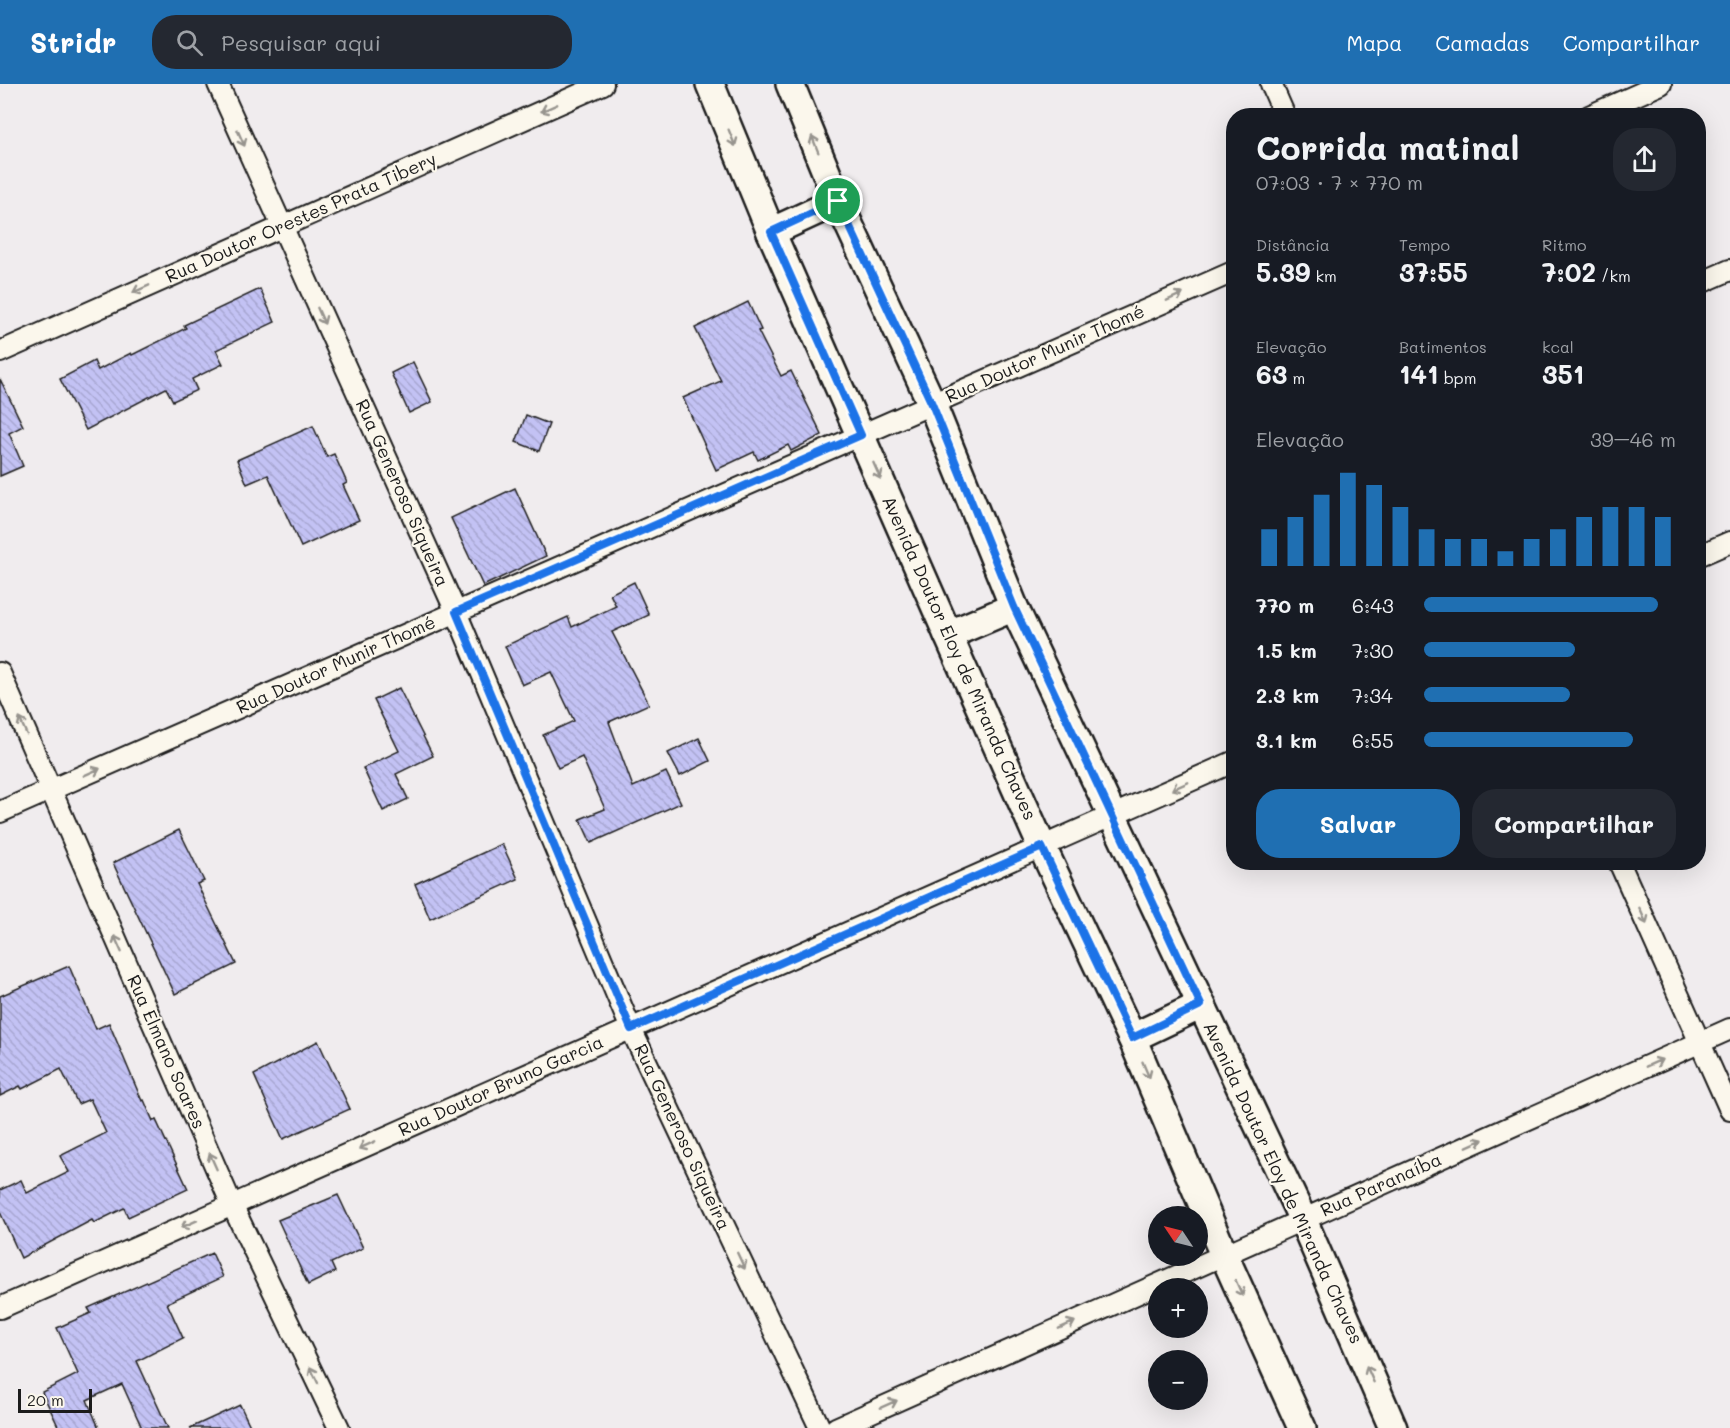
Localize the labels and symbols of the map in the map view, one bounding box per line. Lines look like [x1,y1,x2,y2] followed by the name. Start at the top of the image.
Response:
[541,103,559,114] one-way arrow
[236,128,248,146] one-way arrow
[727,128,738,147] one-way arrow
[808,136,819,154] one-way arrow
[161,146,440,288] street label: Rua Doutor Orestes Prata Tibery
[812,175,863,226] pin
[132,285,150,296] one-way arrow
[1165,291,1183,303] one-way arrow
[941,298,1148,408] street label: Rua Doutor Munir Thomé
[316,306,327,324] one-way arrow
[351,395,455,590] street label: Rua Generoso Siqueira
[872,461,883,480] one-way arrow
[877,492,1043,824] street label: Avenida Doutor Eloy de Miranda Chaves
[232,609,439,719] street label: Rua Doutor Munir Thomé
[17,718,28,736] one-way arrow
[82,766,101,777] one-way arrow
[1171,781,1189,792] one-way arrow
[1638,906,1650,924] one-way arrow
[112,935,123,953] one-way arrow
[122,971,212,1132] street label: Rua Elmano Soares
[1199,1018,1369,1347] street label: Avenida Doutor Eloy de Miranda Chaves
[394,1029,607,1141] street label: Rua Doutor Bruno Garcia
[629,1040,737,1234] street label: Rua Generoso Siqueira
[1644,1057,1662,1069] one-way arrow
[1141,1061,1152,1079] one-way arrow
[1466,1137,1484,1148] one-way arrow
[359,1140,377,1151] one-way arrow
[1316,1147,1445,1222] street label: Rua Paranaíba
[207,1152,218,1170] one-way arrow
[1148,1206,1208,1266] north arrow
[180,1219,199,1230] one-way arrow
[735,1252,747,1270] one-way arrow
[1233,1279,1245,1297] one-way arrow
[1058,1318,1076,1329] one-way arrow
[1364,1366,1375,1384] one-way arrow
[307,1367,319,1385] one-way arrow
[18,1386,92,1414] scale bar
[879,1398,898,1409] one-way arrow

